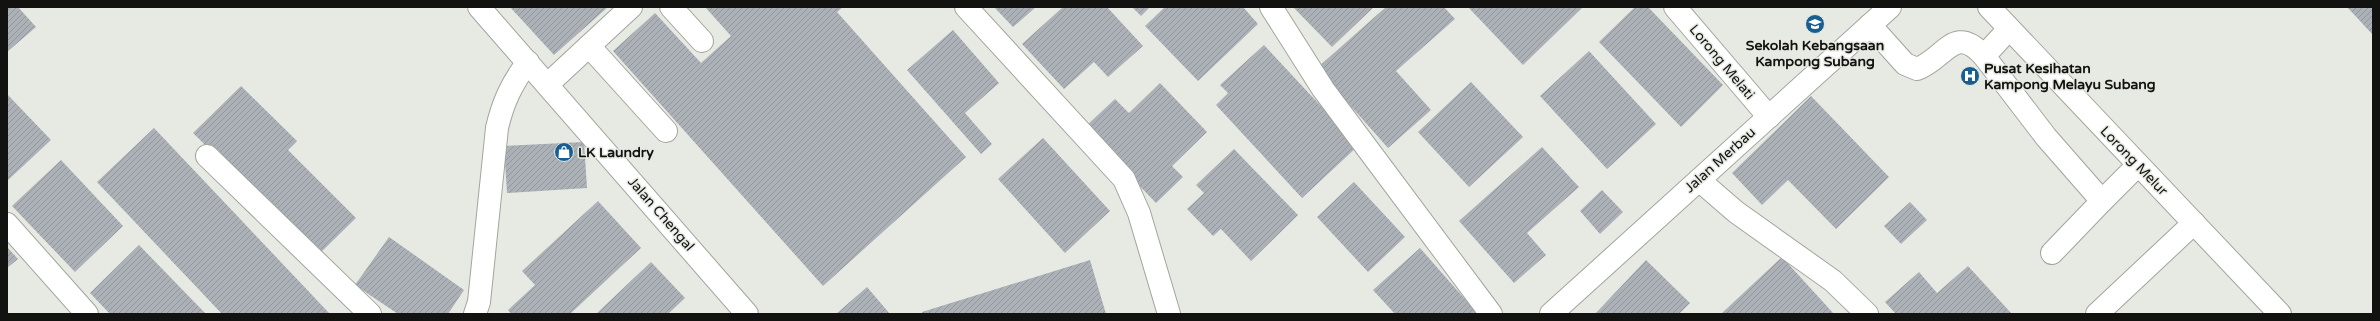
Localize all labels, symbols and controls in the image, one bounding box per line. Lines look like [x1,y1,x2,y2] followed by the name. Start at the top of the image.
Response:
[1804,13,1826,35] school or university icon: Sekolah Kebangsaan Kampong Subang
[1686,21,1758,103] street label: Lorong Melati
[1746,37,1884,70] place label: Sekolah Kebangsaan Kampong Subang
[1984,60,2156,93] place label: Pusat Kesihatan Kampong Melayu Subang
[1959,65,1981,87] hospital icon: Pusat Kesihatan Kampong Melayu Subang
[2097,123,2172,200] street label: Lorong Melur
[1681,124,1759,196] street label: Jalan Merbau
[553,141,575,163] shop icon: LK Laundry
[578,144,654,161] place label: LK Laundry
[624,173,698,255] street label: Jalan Chengal

